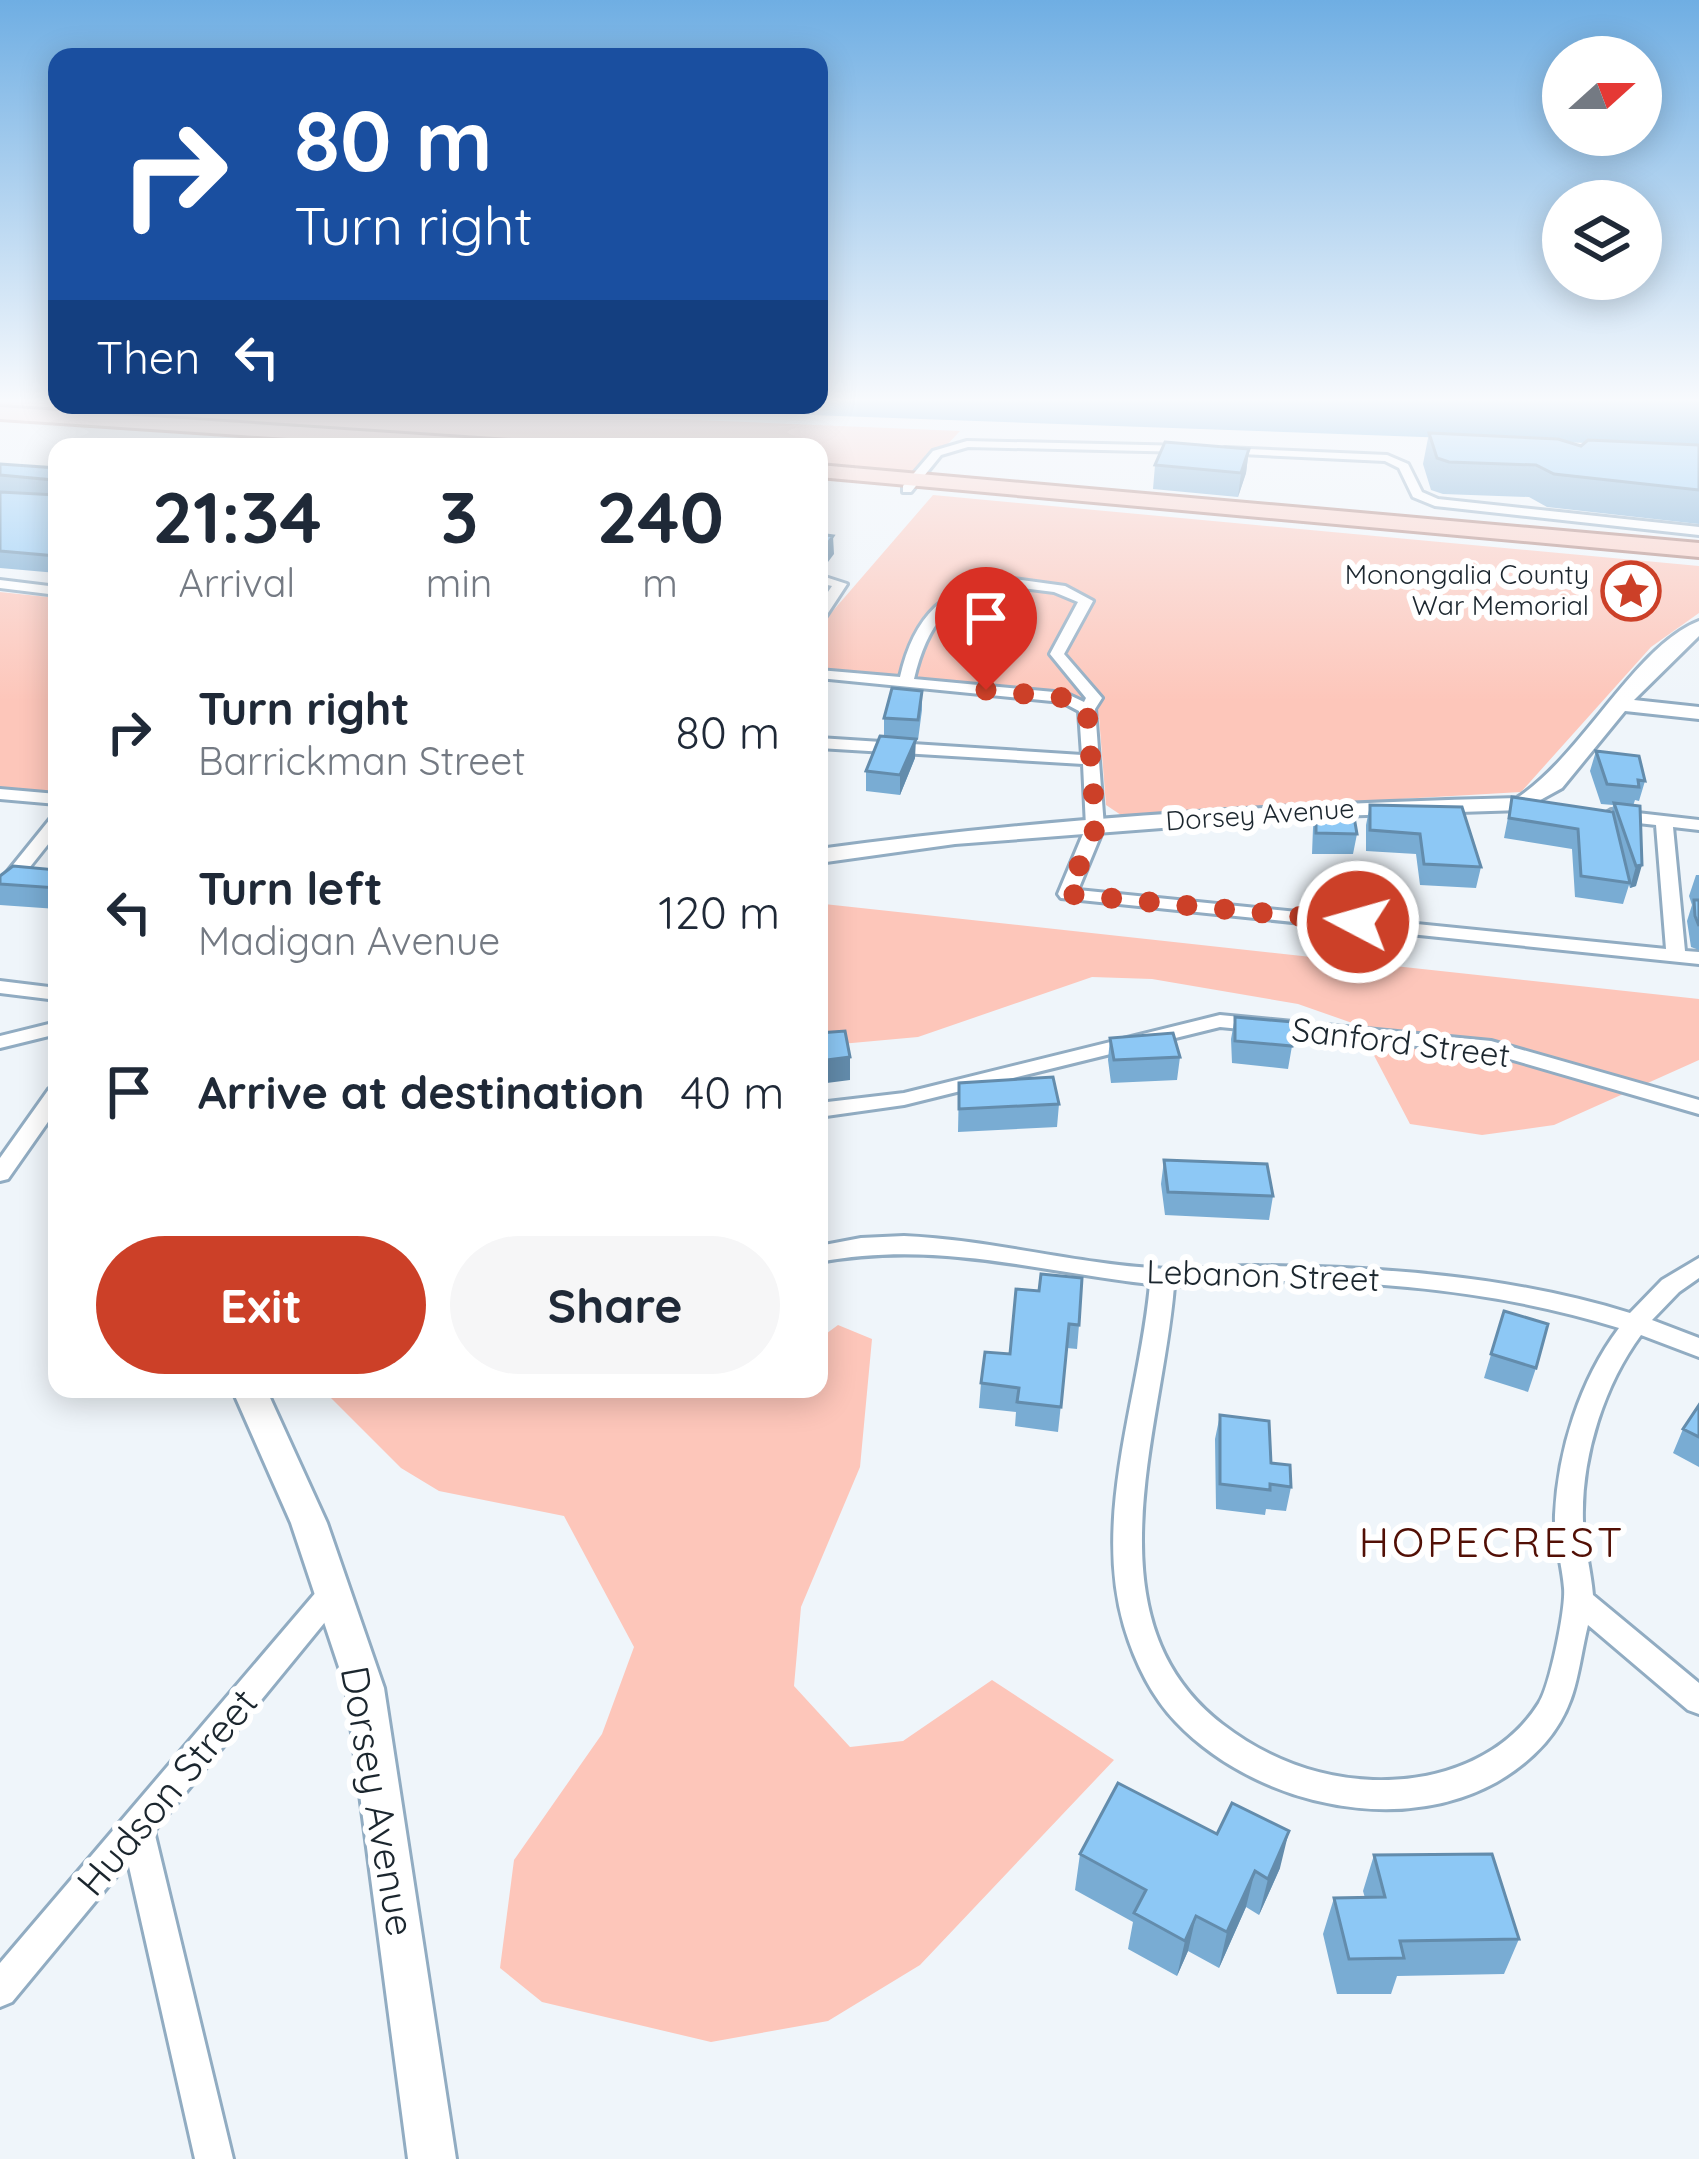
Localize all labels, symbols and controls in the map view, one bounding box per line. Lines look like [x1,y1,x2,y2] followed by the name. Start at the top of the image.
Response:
[1542,36,1662,156] north arrow
[1542,36,1662,300] map controls
[294,87,493,192] text: 80 m
[96,96,252,252] icon: right
[1542,180,1662,300] button: layers
[294,191,533,259] text: Turn right
[224,324,290,390] icon: left
[96,329,200,385] text: Then
[152,471,322,561] text: 21:34
[440,471,478,561] text: 3
[596,471,724,561] text: 240
[1345,557,1589,622] place label: Monongalia County War Memorial
[179,558,295,607] text: Arrival
[426,558,492,607] text: min
[642,558,678,607] text: m
[1600,560,1662,622] place icon: Monongalia County War Memorial
[935,567,1037,690] pin
[953,585,1019,651] icon: arrive
[198,680,410,736] text: Turn right
[96,699,162,765] icon: right
[676,704,780,760] text: 80 m
[198,736,525,785] text: Barrickman Street
[1164,790,1355,838] street label: Dorsey Avenue
[1295,859,1421,985] position arrow
[198,860,383,916] text: Turn left
[96,879,162,945] icon: left
[658,884,780,940] text: 120 m
[198,916,500,965] text: Madigan Avenue
[1290,1008,1512,1075] street label: Sanford Street
[96,1059,162,1125] icon: arrive
[198,1064,644,1120] text: Arrive at destination
[680,1064,784,1120] text: 40 m
[96,1236,426,1374] button: Exit
[450,1236,780,1374] button: Share
[1146,1250,1380,1299] street label: Lebanon Street
[1359,1515,1625,1568] district label: HOPECREST
[331,1662,426,1940] street label: Dorsey Avenue
[66,1678,268,1905] street label: Hudson Street

